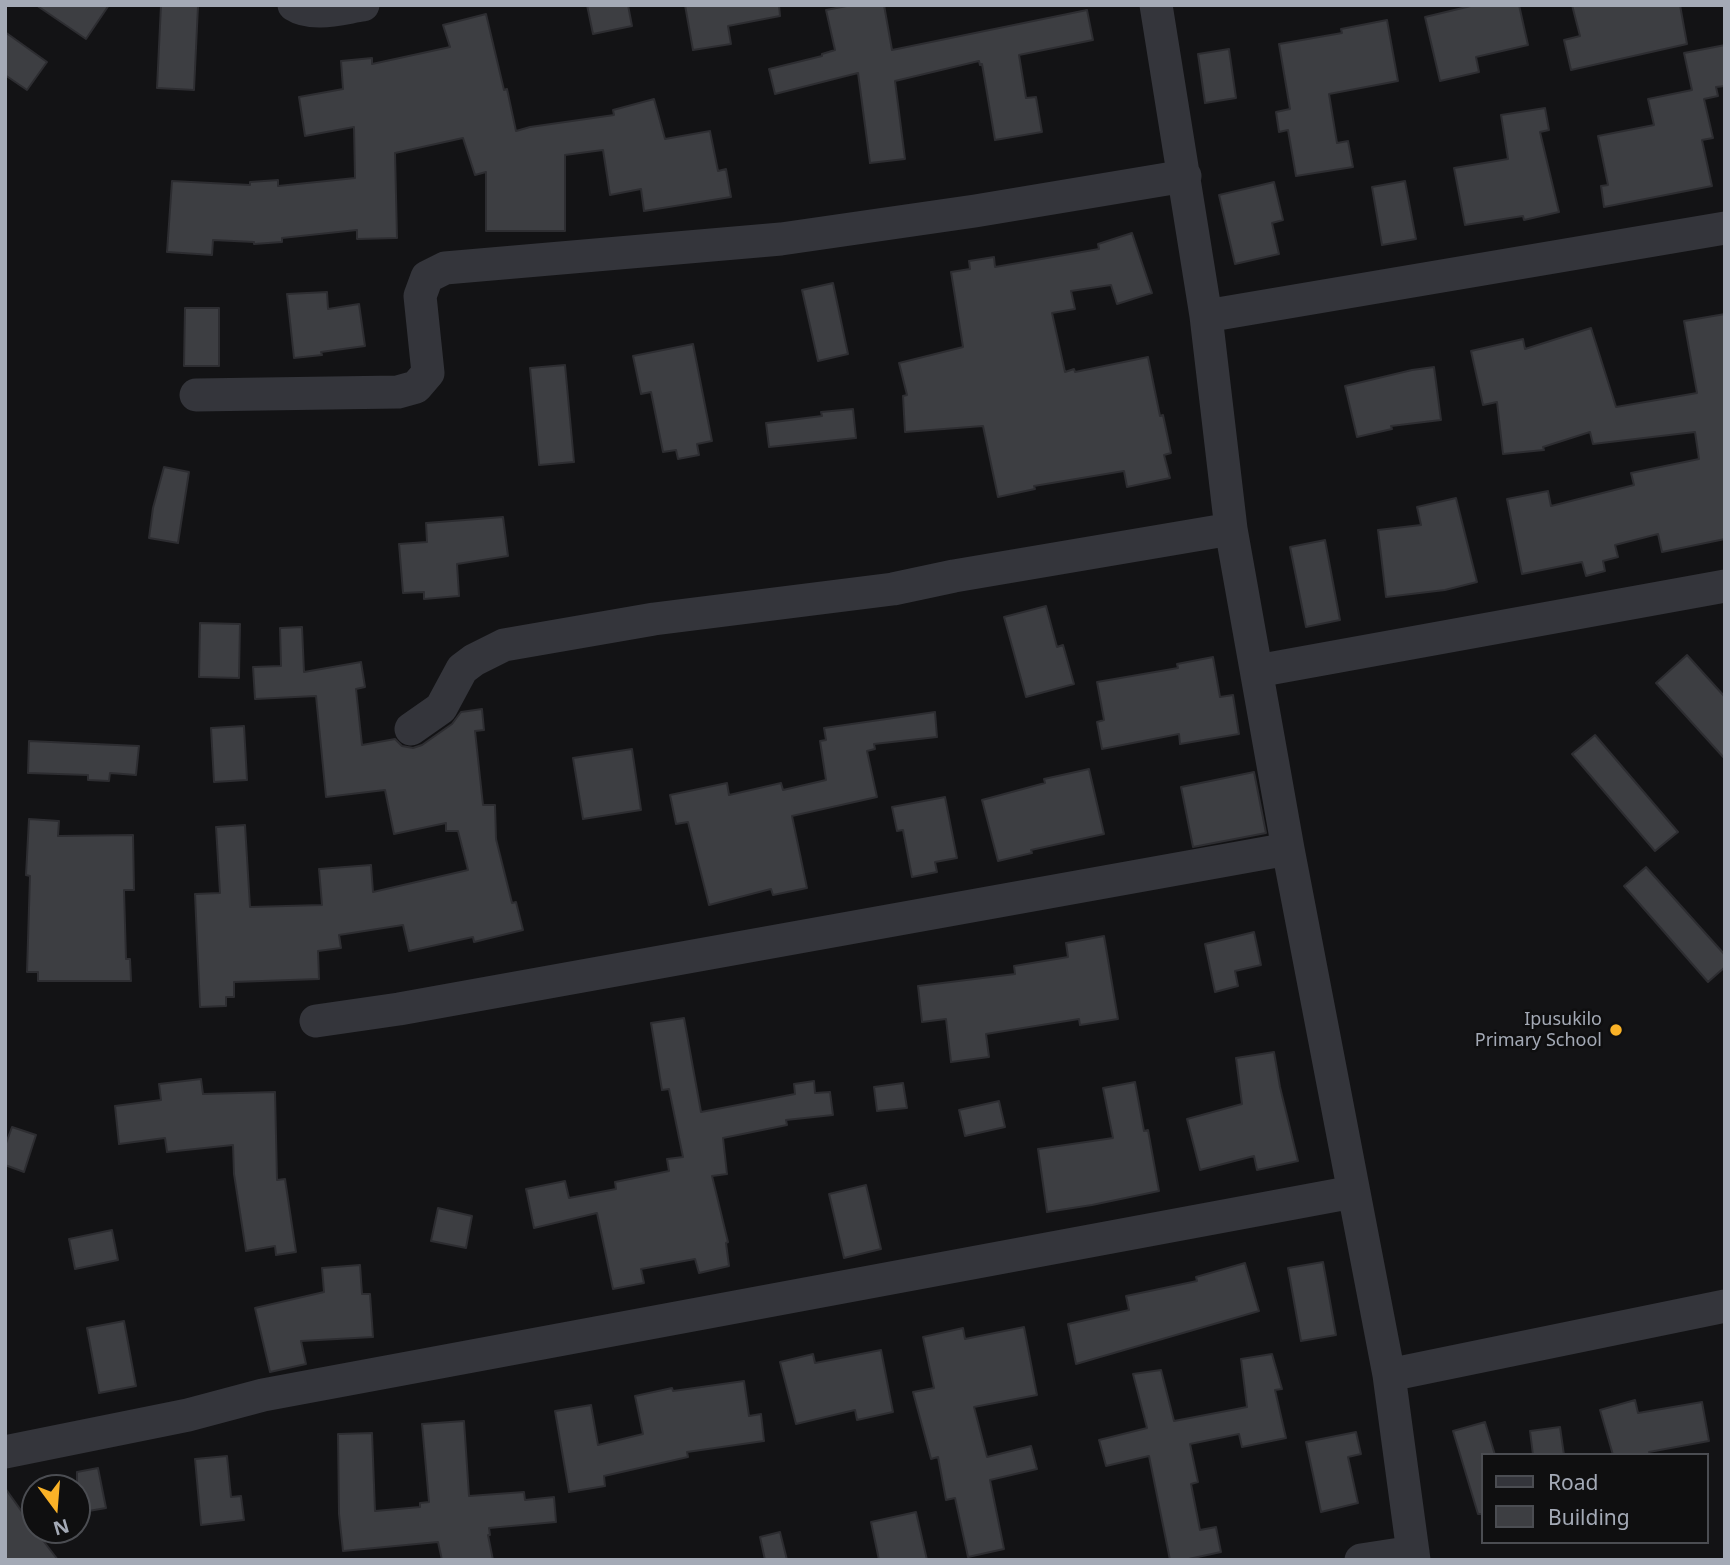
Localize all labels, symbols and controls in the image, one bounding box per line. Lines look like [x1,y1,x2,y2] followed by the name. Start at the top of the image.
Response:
[1475,1009,1602,1052] place label: Ipusukilo Primary School
[1608,1022,1624,1038] marker: Ipusukilo Primary School
[1482,1453,1709,1544] legend
[1548,1468,1598,1496] text: Road
[21,1474,91,1544] north arrow
[1548,1503,1630,1531] text: Building
[50,1513,72,1542] text: N

